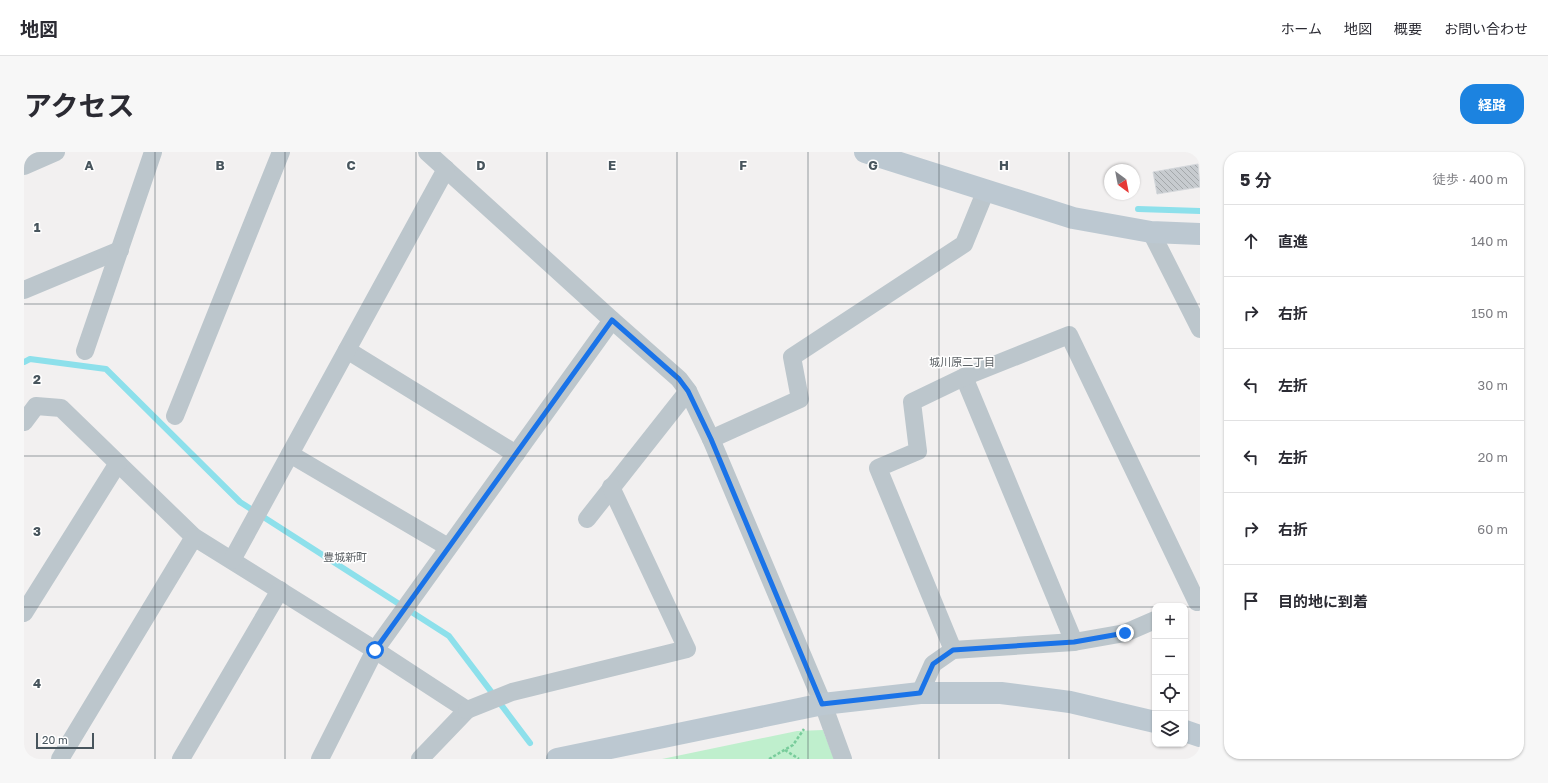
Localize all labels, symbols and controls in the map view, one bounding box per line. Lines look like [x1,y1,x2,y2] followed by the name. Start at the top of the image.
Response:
[20,17,58,40] text: 地図
[1280,20,1322,37] text: ホーム
[1344,20,1372,37] text: 地図
[1394,20,1422,37] text: 概要
[1444,20,1528,37] text: お問い合わせ
[1460,84,1524,124] button: 経路
[24,89,135,122] text: アクセス
[84,157,94,173] text: A
[215,157,225,173] text: B
[346,157,356,173] text: C
[476,157,486,173] text: D
[608,157,616,173] text: E
[739,157,747,173] text: F
[868,157,878,173] text: G
[999,157,1009,173] text: H
[1104,164,1140,200] north arrow
[1240,169,1272,190] text: 5 分
[1433,171,1508,187] text: 徒歩 · 400 m
[34,219,41,235] text: 1
[1240,230,1262,252] icon: ahead
[1278,232,1308,250] text: 直進
[1471,233,1508,249] text: 140 m
[1240,302,1262,324] icon: right
[1278,304,1308,322] text: 右折
[1471,305,1508,321] text: 150 m
[929,355,995,368] district label: 城川原二丁目
[33,371,41,387] text: 2
[1240,374,1262,396] icon: left
[1278,376,1308,394] text: 左折
[1478,377,1508,393] text: 30 m
[1240,446,1262,468] icon: left
[1278,448,1308,466] text: 左折
[1478,449,1508,465] text: 20 m
[1240,518,1262,540] icon: right
[1278,520,1308,538] text: 右折
[1477,521,1508,537] text: 60 m
[33,523,41,539] text: 3
[323,550,367,563] district label: 豊城新町
[1240,590,1262,612] icon: arrive
[1278,592,1368,610] text: 目的地に到着
[1152,603,1188,747] map controls
[1152,603,1188,639] button: +
[1116,624,1134,642] route end
[1152,639,1188,675] button: −
[366,641,384,659] route start
[33,675,41,691] text: 4
[1152,675,1188,711] button: locate
[1152,711,1188,747] button: layers
[36,731,94,750] scale bar
[42,733,68,746] text: 20 m

